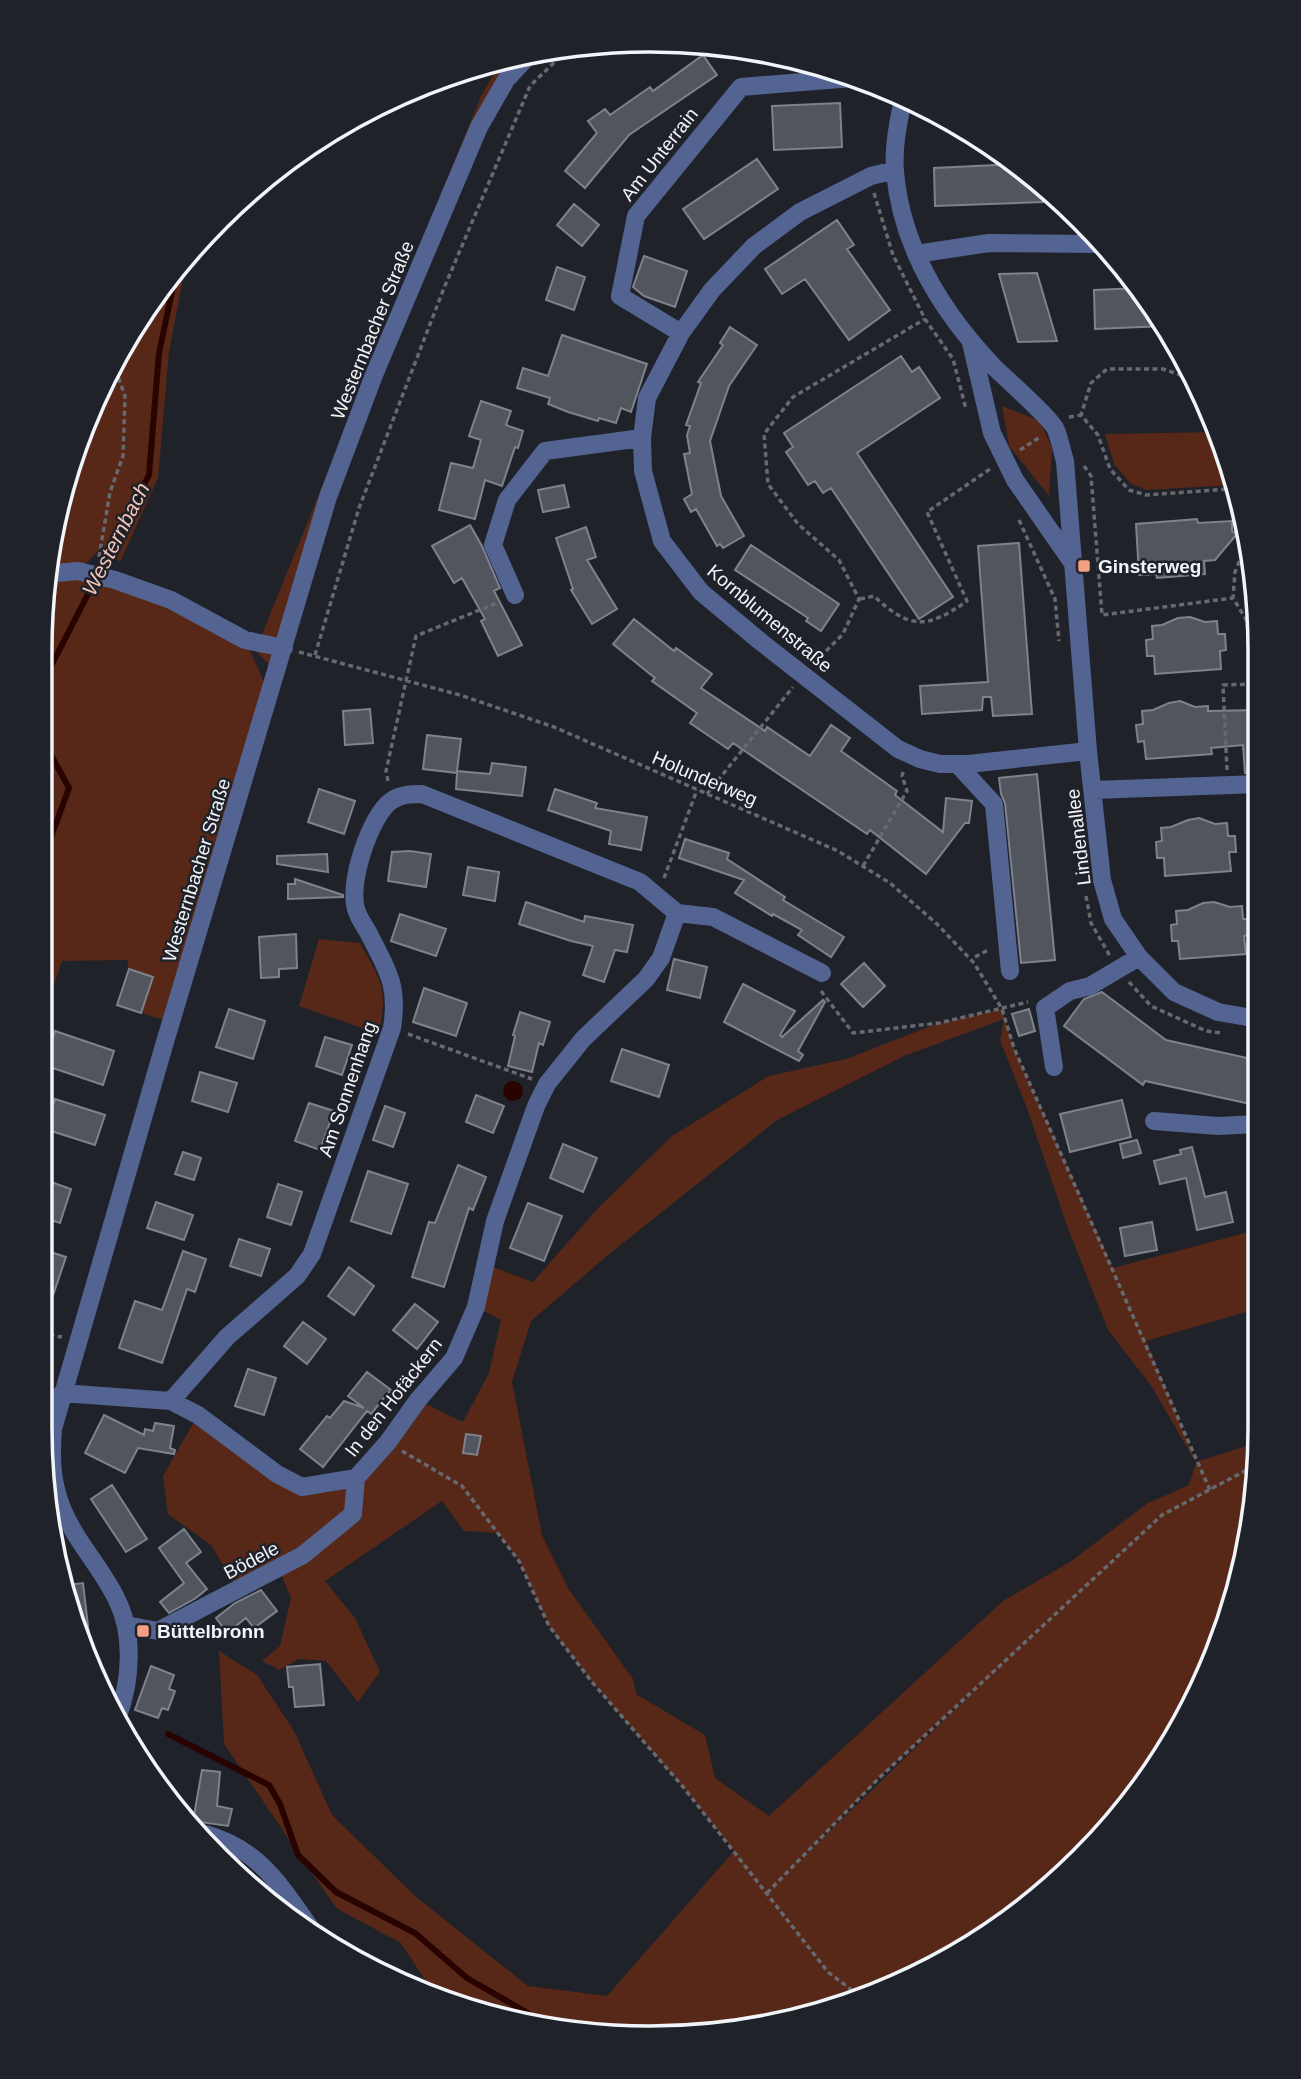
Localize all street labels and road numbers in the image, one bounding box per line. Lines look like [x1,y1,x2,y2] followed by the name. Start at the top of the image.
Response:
[617,104,702,205] street label: Am Unterrain
[327,238,418,423] street label: Westernbacher Straße
[703,560,836,677] street label: Kornblumenstraße
[649,747,760,810] street label: Holunderweg
[159,776,234,964] street label: Westernbacher Straße
[1062,787,1095,886] street label: Lindenallee
[315,1019,380,1160] street label: Am Sonnenhang
[341,1334,446,1461] street label: In den Hofäckern
[220,1537,282,1584] street label: Bödele

